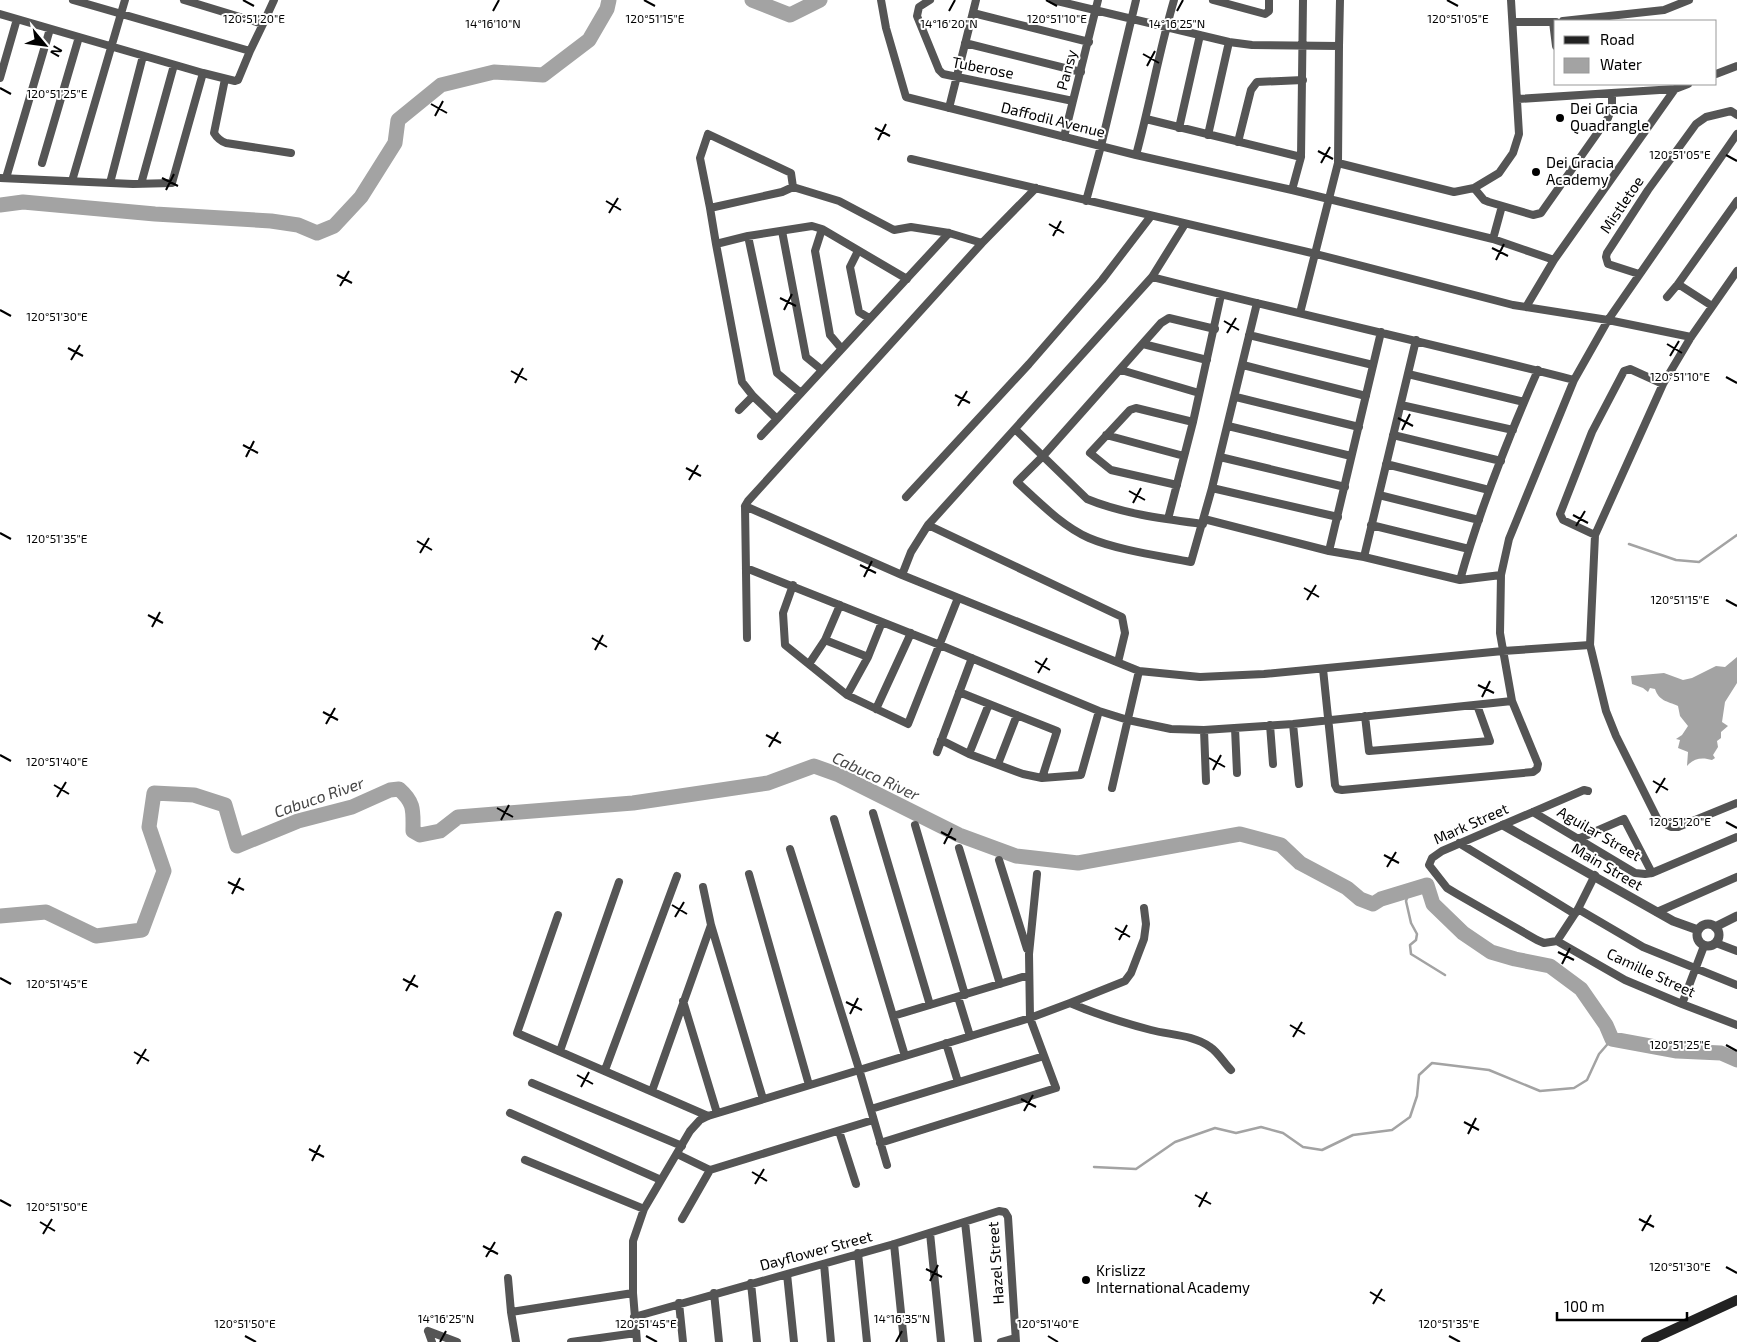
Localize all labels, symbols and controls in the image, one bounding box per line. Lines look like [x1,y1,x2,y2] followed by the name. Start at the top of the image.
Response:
[223,11,285,25] text: 120°51'20"E
[626,11,685,25] text: 120°51'15"E
[1027,11,1087,25] text: 120°51'10"E
[1427,11,1489,25] text: 120°51'05"E
[465,16,521,30] text: 14°16'10"N
[920,16,978,30] text: 14°16'20"N
[1149,16,1205,30] text: 14°16'25"N
[20,20,70,70] north arrow
[1554,20,1717,85] legend
[1600,30,1635,48] text: Road
[47,43,67,60] text: N
[1052,47,1080,92] street label: Pansy
[951,52,1016,82] street label: Tuberose
[1600,55,1642,73] text: Water
[27,86,88,100] text: 120°51'25"E
[999,97,1107,141] street label: Daffodil Avenue
[1570,99,1649,135] place label: Dei Gracia Quadrangle
[1554,112,1566,124] marker: Dei Gracia Quadrangle
[1649,147,1711,161] text: 120°51'05"E
[1546,153,1614,188] place label: Dei Gracia Academy
[1530,166,1542,178] marker: Dei Gracia Academy
[1596,172,1647,236] street label: Mistletoe
[26,309,88,323] text: 120°51'30"E
[1650,369,1710,383] text: 120°51'10"E
[27,531,88,545] text: 120°51'35"E
[1651,592,1710,606] text: 120°51'15"E
[830,747,923,804] water label: Cabuco River
[26,754,88,768] text: 120°51'40"E
[271,772,367,821] water label: Cabuco River
[1430,798,1511,848] street label: Mark Street
[1555,802,1645,864] street label: Aguilar Street
[1649,814,1711,828] text: 120°51'20"E
[1569,839,1646,894] street label: Main Street
[1604,944,1699,1001] street label: Camille Street
[26,976,88,990] text: 120°51'45"E
[1650,1037,1711,1051] text: 120°51'25"E
[26,1199,88,1213] text: 120°51'50"E
[983,1221,1007,1305] street label: Hazel Street
[758,1226,874,1274] street label: Dayflower Street
[1649,1259,1711,1273] text: 120°51'30"E
[1096,1261,1250,1296] place label: Krislizz International Academy
[1080,1274,1092,1286] marker: Krislizz International Academy
[1557,1290,1687,1322] scale bar
[1564,1297,1605,1315] text: 100 m
[418,1311,474,1325] text: 14°16'25"N
[874,1311,930,1325] text: 14°16'35"N
[214,1316,276,1330] text: 120°51'50"E
[615,1316,677,1330] text: 120°51'45"E
[1017,1316,1079,1330] text: 120°51'40"E
[1419,1316,1480,1330] text: 120°51'35"E

